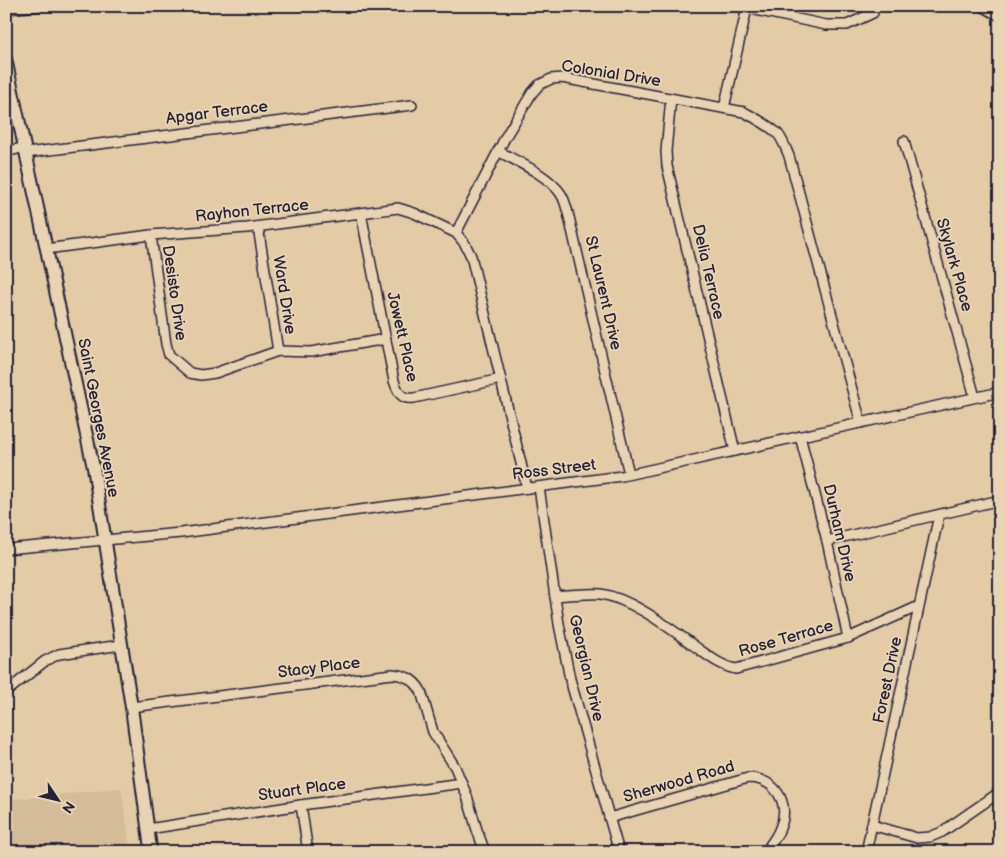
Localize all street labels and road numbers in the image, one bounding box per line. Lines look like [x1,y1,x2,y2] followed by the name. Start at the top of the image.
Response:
[560,57,663,91] street label: Colonial Drive
[165,97,270,129] street label: Apgar Terrace
[194,196,310,226] street label: Rayhon Terrace
[932,216,977,314] street label: Skylark Place
[688,223,728,322] street label: Delia Terrace
[581,234,625,352] street label: St Laurent Drive
[158,244,190,342] street label: Desisto Drive
[268,254,300,336] street label: Ward Drive
[382,290,422,384] street label: Jowett Place
[73,337,123,500] street label: Saint Georges Avenue
[511,455,597,485] street label: Ross Street
[819,482,860,584] street label: Durham Drive
[564,613,608,724] street label: Georgian Drive
[737,616,836,662] street label: Rose Terrace
[870,635,907,725] street label: Forest Drive
[277,653,362,682] street label: Stacy Place
[621,757,737,807] street label: Sherwood Road
[257,774,348,806] street label: Stuart Place

